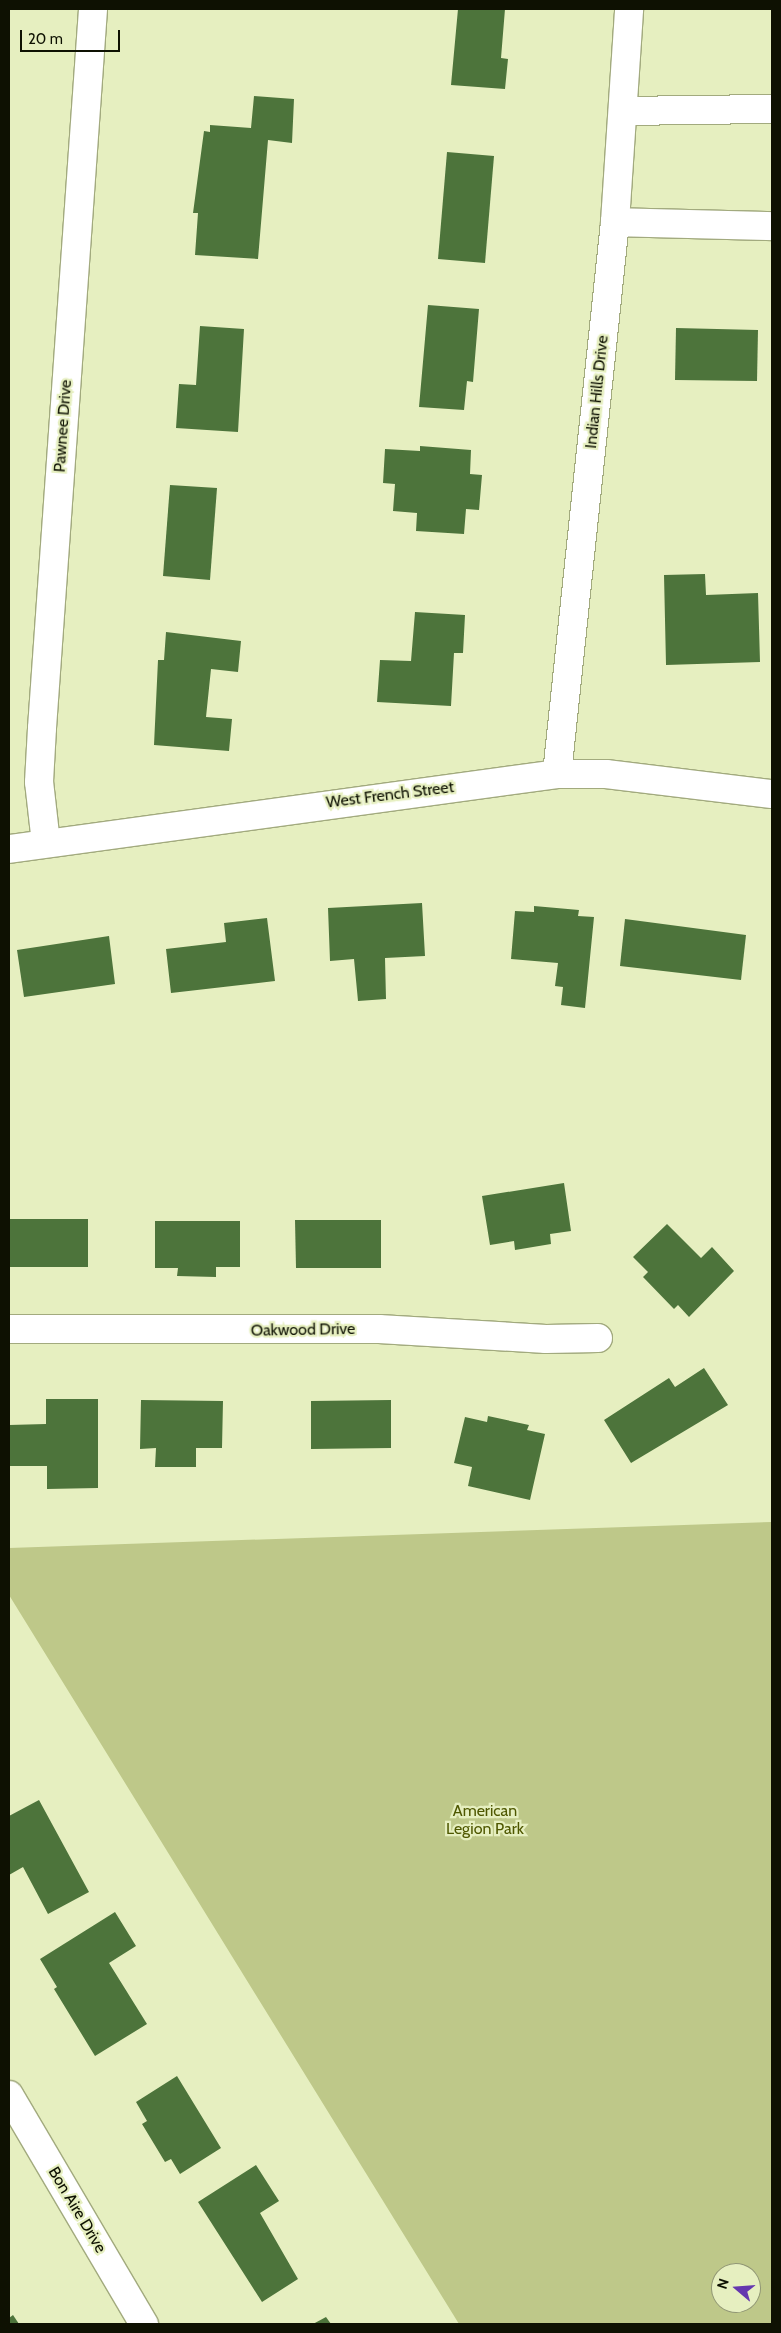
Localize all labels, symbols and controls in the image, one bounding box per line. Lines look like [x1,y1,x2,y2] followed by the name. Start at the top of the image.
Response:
[22,20,122,52] scale bar
[28,30,63,48] text: 20 m
[582,335,612,449] street label: Indian Hills Drive
[50,379,76,473] street label: Pawnee Drive
[325,778,455,812] street label: West French Street
[251,1319,355,1341] street label: Oakwood Drive
[446,1801,524,1839] park label: American Legion Park
[44,2164,110,2256] street label: Bon Aire Drive
[711,2263,761,2313] north arrow
[713,2276,733,2291] text: N

